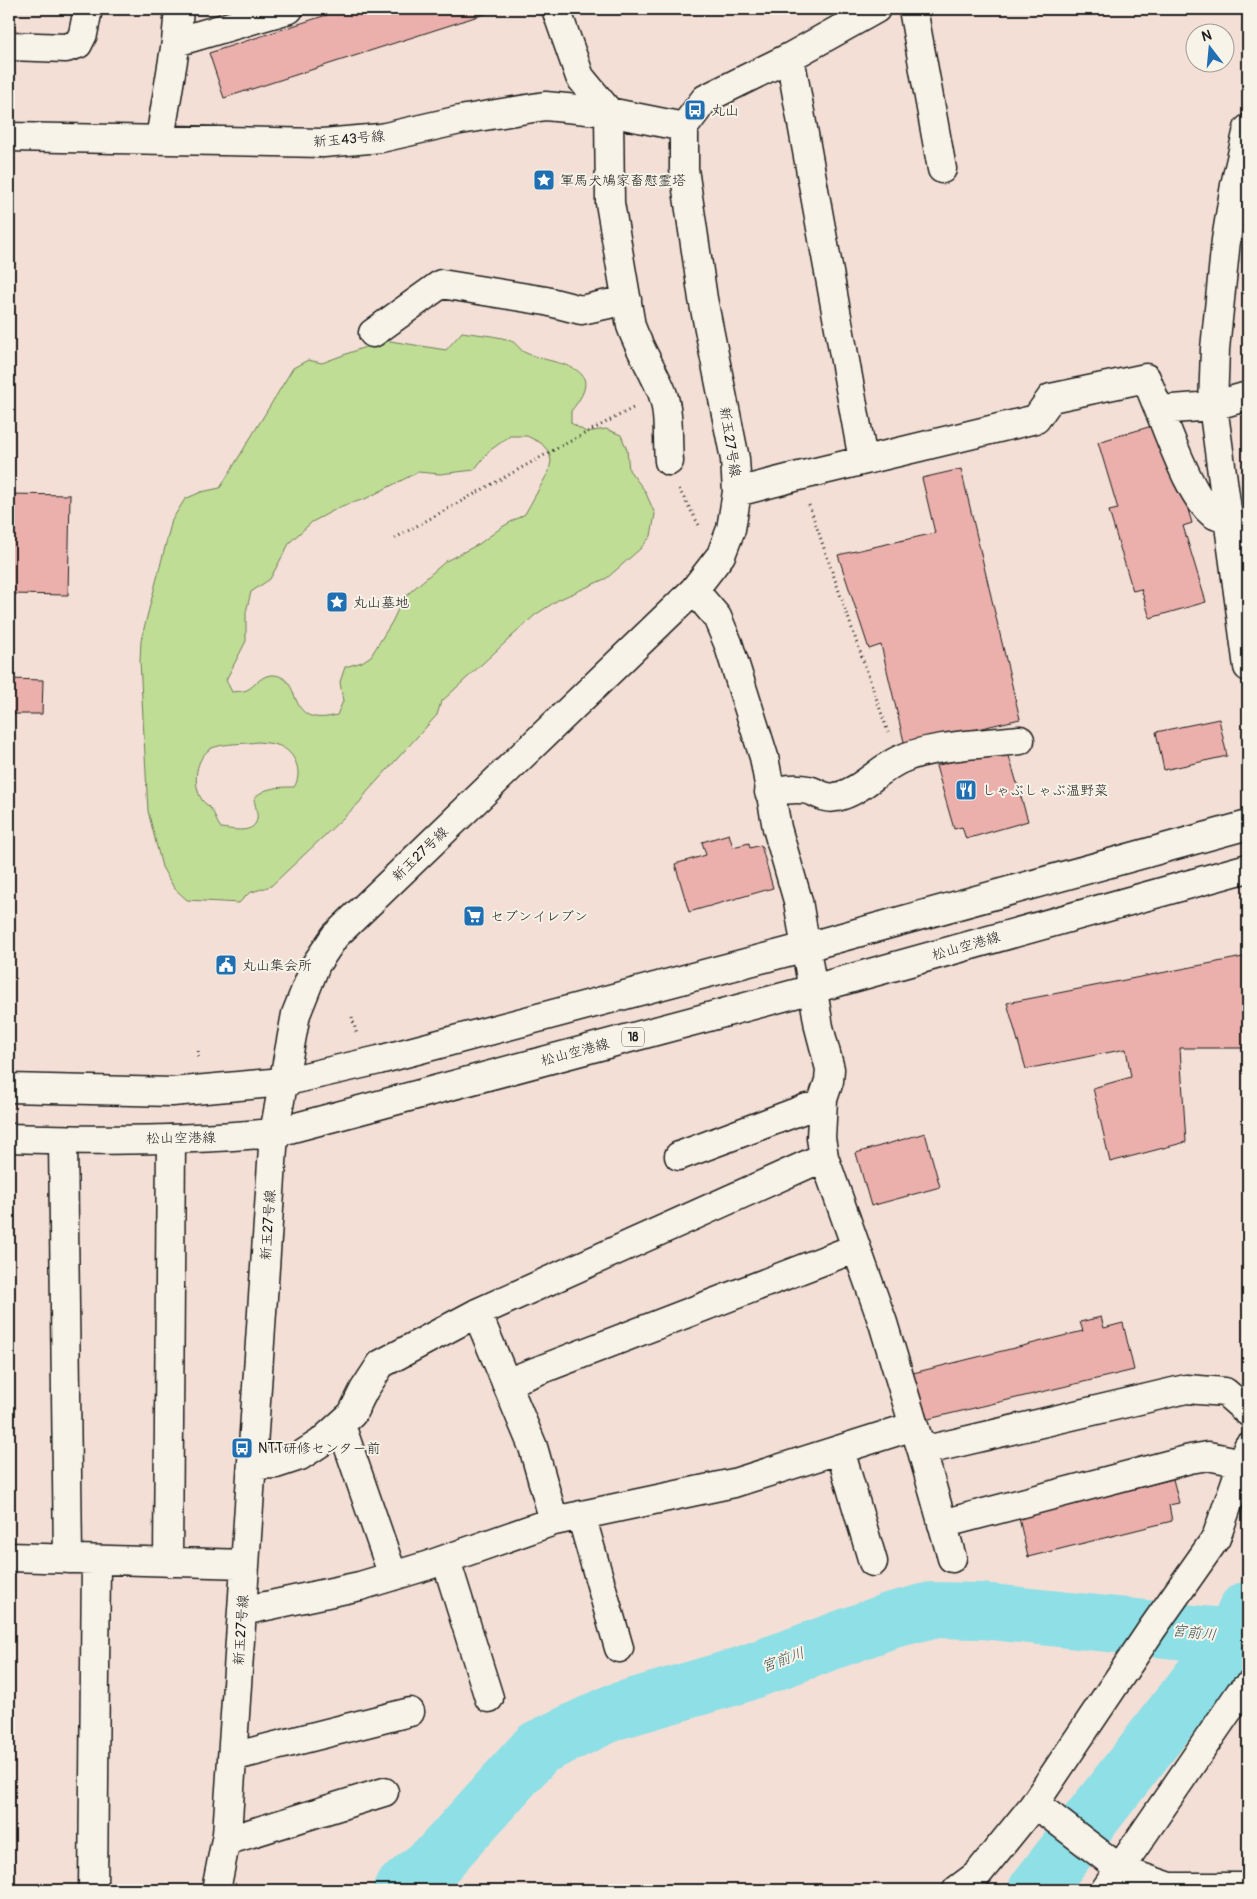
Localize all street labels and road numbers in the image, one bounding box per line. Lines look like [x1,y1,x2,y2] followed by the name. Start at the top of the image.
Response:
[312,127,386,151] street label: 新玉43号線
[716,405,744,479] street label: 新玉27号線
[388,823,452,885] street label: 新玉27号線
[930,928,1002,964] street label: 松山空港線
[622,1028,644,1046] road number: 18
[539,1035,611,1069] street label: 松山空港線
[146,1129,216,1147] street label: 松山空港線
[257,1189,279,1261] street label: 新玉27号線
[230,1594,252,1666] street label: 新玉27号線

